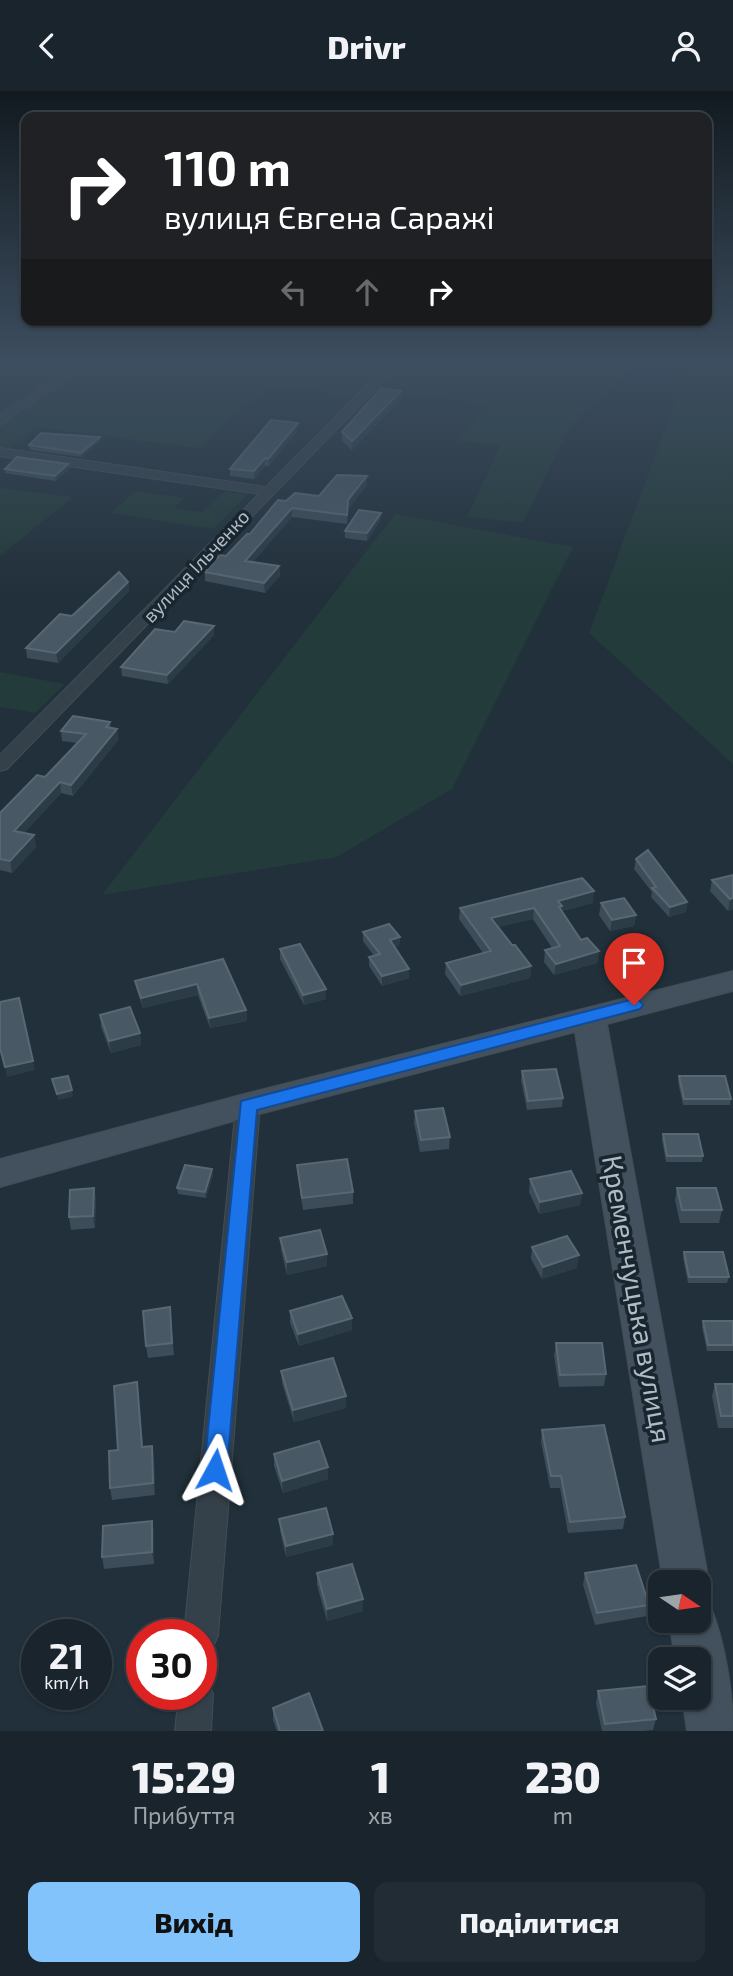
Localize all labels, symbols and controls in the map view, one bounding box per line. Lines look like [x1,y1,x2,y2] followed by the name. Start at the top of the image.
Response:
[28,27,66,65] icon: back
[327,27,406,65] text: Drivr
[667,27,705,65] icon: person
[164,137,291,196] text: 110 m
[49,140,140,231] icon: right
[164,197,495,235] text: вулиця Євгена Саражі
[275,273,313,311] icon: left
[348,273,386,311] icon: ahead
[421,273,459,311] icon: right
[138,505,254,627] street label: вулиця Ільченко
[604,933,664,1005] pin
[615,944,653,982] icon: arrive
[596,1152,680,1445] street label: Кременчуцька вулиця
[178,1433,252,1507] position arrow
[648,1570,710,1633] north arrow
[648,1570,711,1710] map controls
[126,1619,217,1710] speed limit sign: 30
[49,1634,84,1676] text: 21
[648,1647,711,1710] button: layers
[44,1671,89,1693] text: km/h
[132,1751,236,1801] text: 15:29
[371,1751,390,1801] text: 1
[525,1751,601,1801] text: 230
[133,1801,235,1829] text: Прибуття
[368,1801,393,1829] text: хв
[553,1801,573,1829] text: m
[28,1882,360,1962] button: Вихід
[374,1882,705,1962] button: Поділитися

